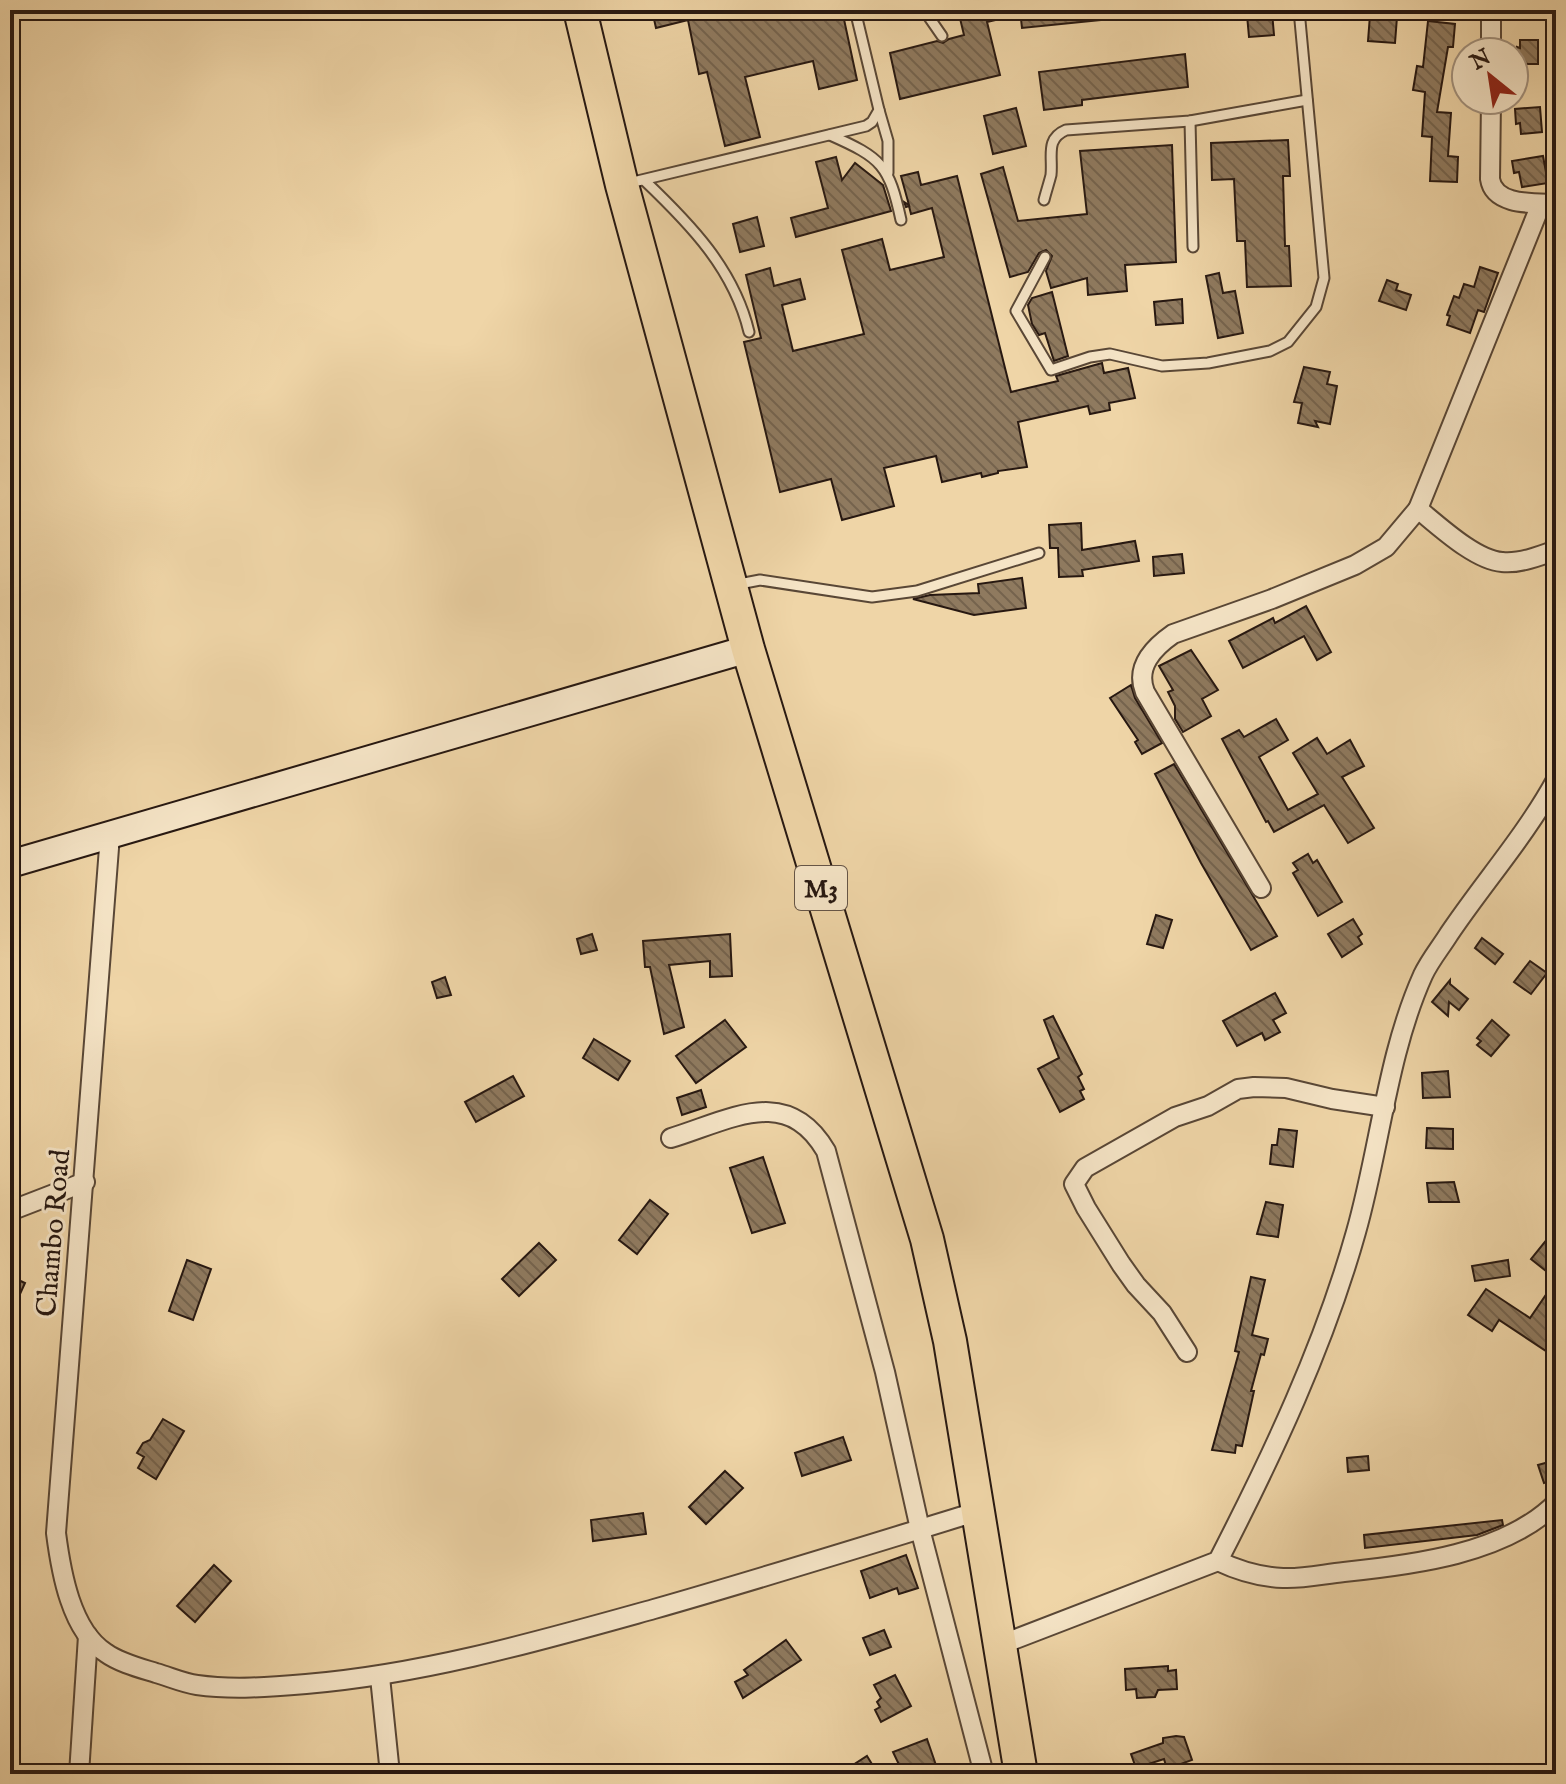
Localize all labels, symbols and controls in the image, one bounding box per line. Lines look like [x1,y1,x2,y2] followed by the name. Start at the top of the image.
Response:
[1450,36,1530,116] north arrow
[1465,44,1496,78] text: N
[795,866,847,910] road number: M3
[30,1148,79,1318] street label: Chambo Road

